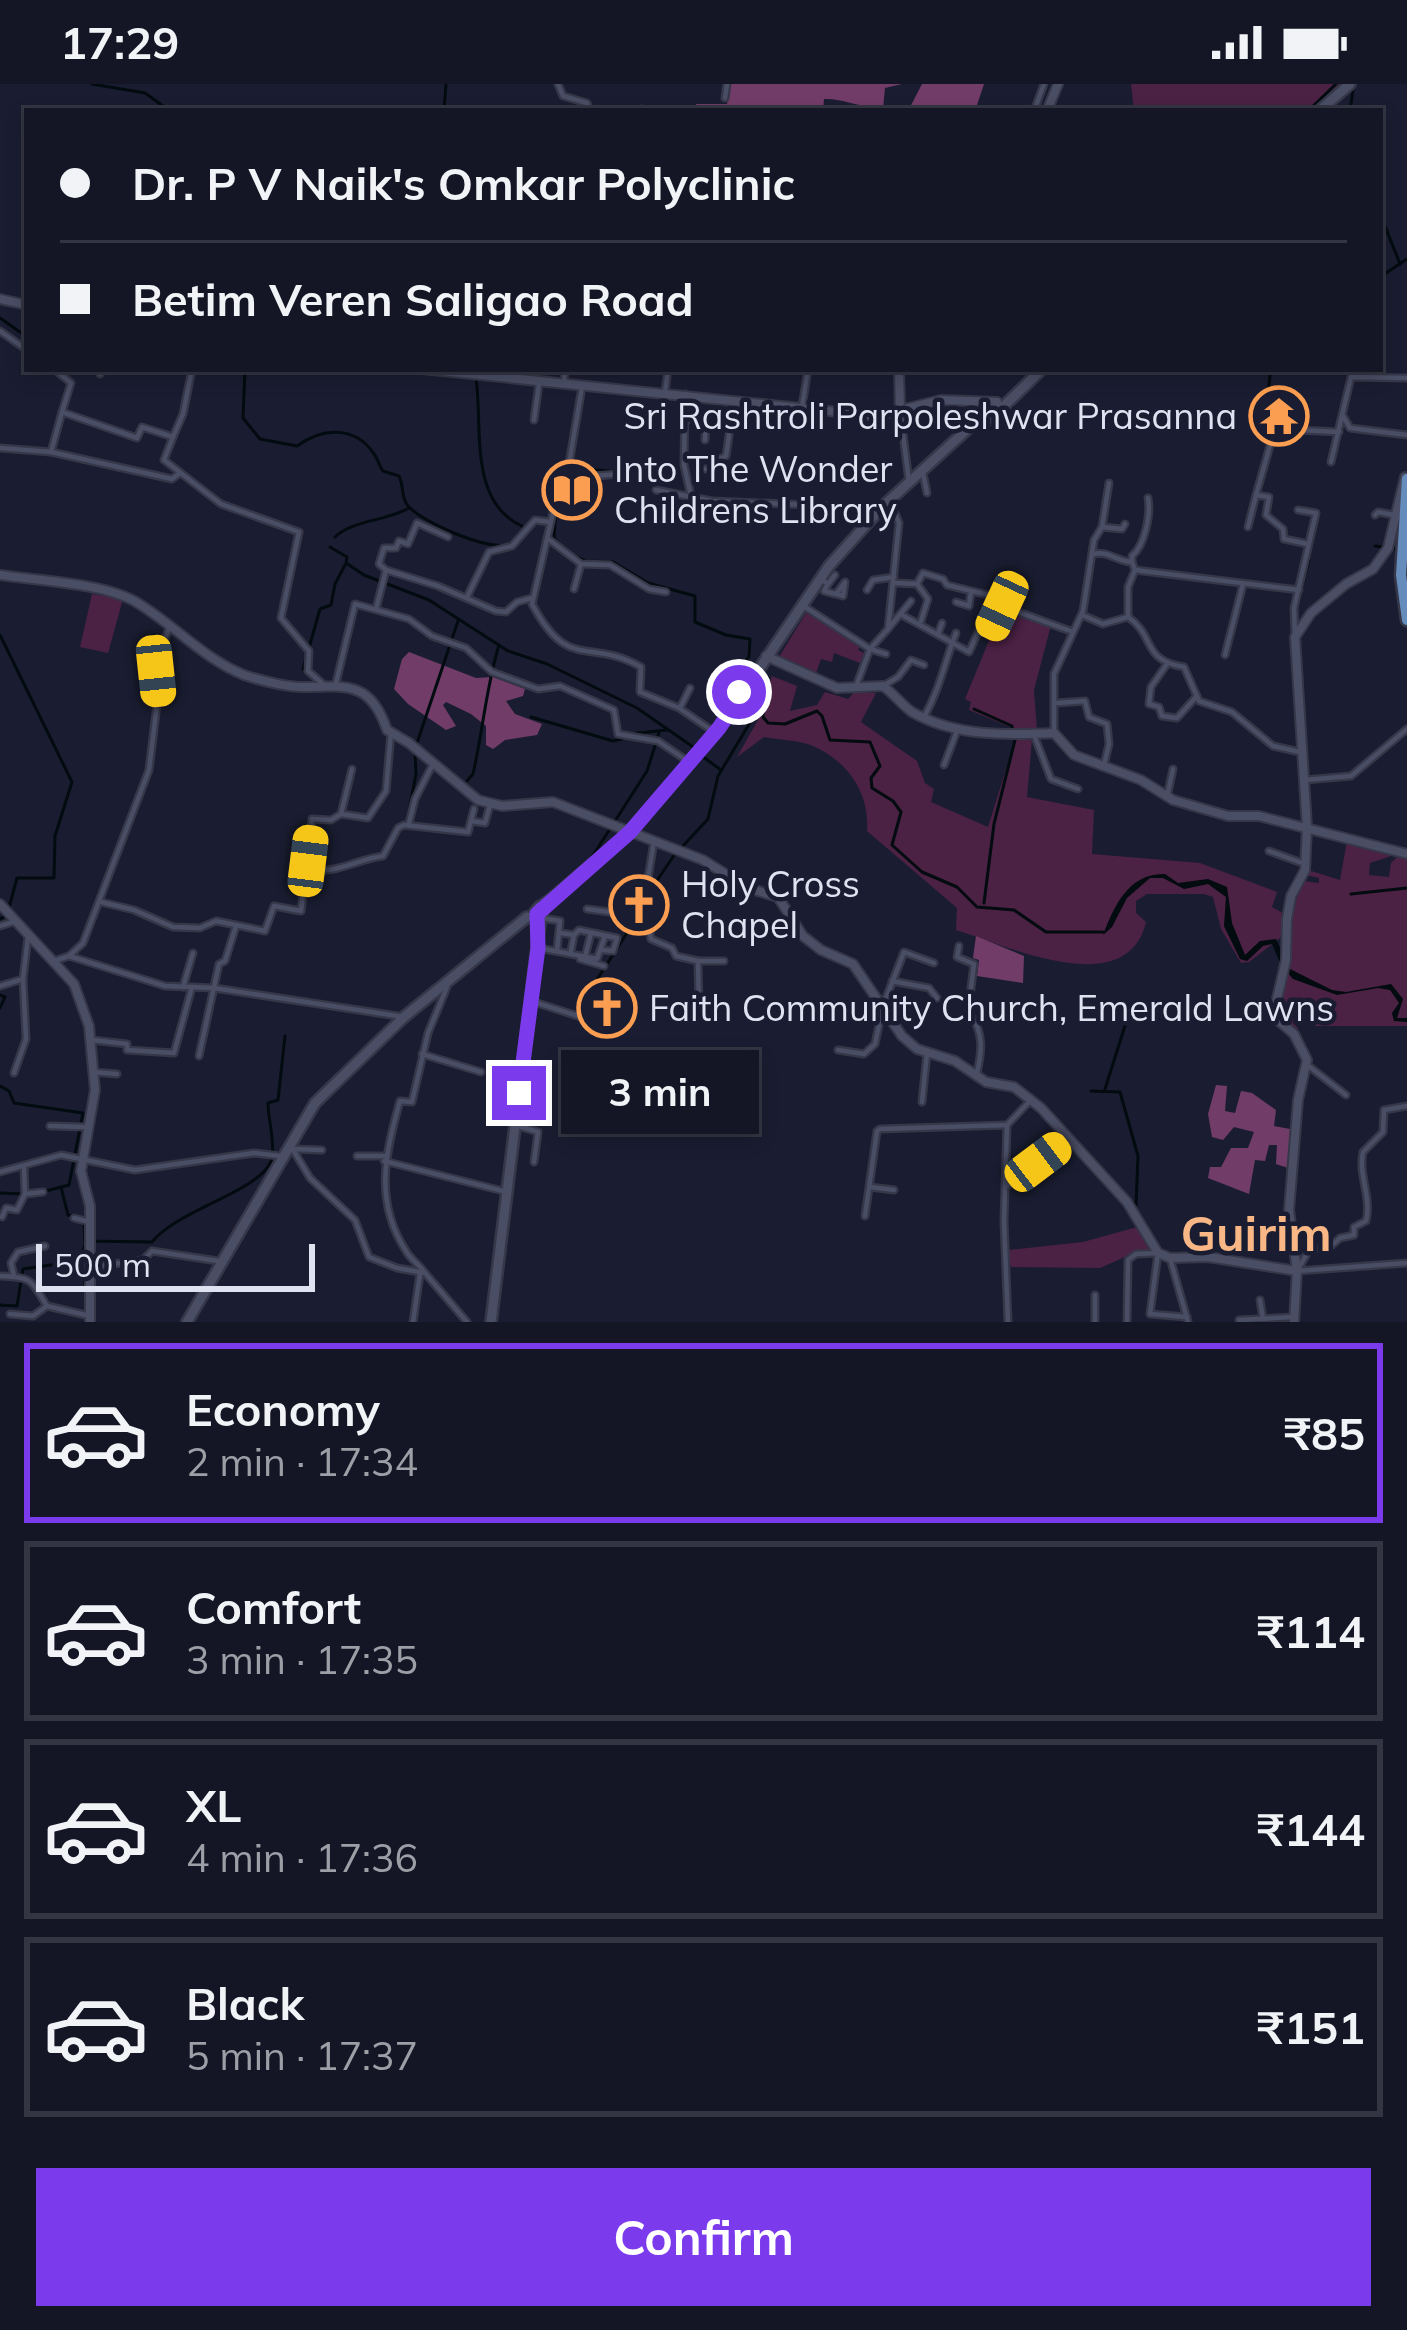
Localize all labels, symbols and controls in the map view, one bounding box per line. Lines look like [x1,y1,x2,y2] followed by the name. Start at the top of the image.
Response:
[60,14,179,70] text: 17:29
[132,155,795,211] text: Dr. P V Naik's Omkar Polyclinic
[132,271,694,327] text: Betim Veren Saligao Road
[1248,385,1310,447] temple icon: Sri Rashtroli Parpoleshwar Prasanna
[623,393,1237,438] place label: Sri Rashtroli Parpoleshwar Prasanna
[614,446,897,532] place label: Into The Wonder Childrens Library
[541,459,603,521] library icon: Into The Wonder Childrens Library
[970,566,1034,646] car
[134,633,178,709] car
[712,665,766,719] route start
[286,823,330,899] car
[681,861,860,947] place label: Holy Cross Chapel
[608,874,670,936] church icon: Holy Cross Chapel
[576,977,638,1039] church icon: Faith Community Church, Emerald Lawns
[649,985,1334,1030] place label: Faith Community Church, Emerald Lawns
[561,1051,759,1135] callout: 3 min
[492,1066,546,1120] route end
[609,1067,711,1116] text: 3 min
[998,1126,1078,1198] car
[1180,1203,1332,1263] district label: Guirim
[36,1238,315,1291] scale bar
[54,1244,151,1285] text: 500 m
[42,1379,150,1487] icon: car
[186,1381,380,1437] text: Economy
[1284,1405,1365,1461] text: ₹85
[186,1437,418,1486] text: 2 min · 17:34
[42,1577,150,1685] icon: car
[186,1579,361,1635] text: Comfort
[1257,1603,1365,1659] text: ₹114
[186,1635,418,1684] text: 3 min · 17:35
[42,1775,150,1883] icon: car
[186,1777,241,1833] text: XL
[1257,1801,1365,1857] text: ₹144
[186,1833,418,1882] text: 4 min · 17:36
[42,1973,150,2081] icon: car
[186,1975,304,2031] text: Black
[1257,1999,1365,2055] text: ₹151
[186,2031,418,2080] text: 5 min · 17:37
[36,2168,1371,2306] button: Confirm

